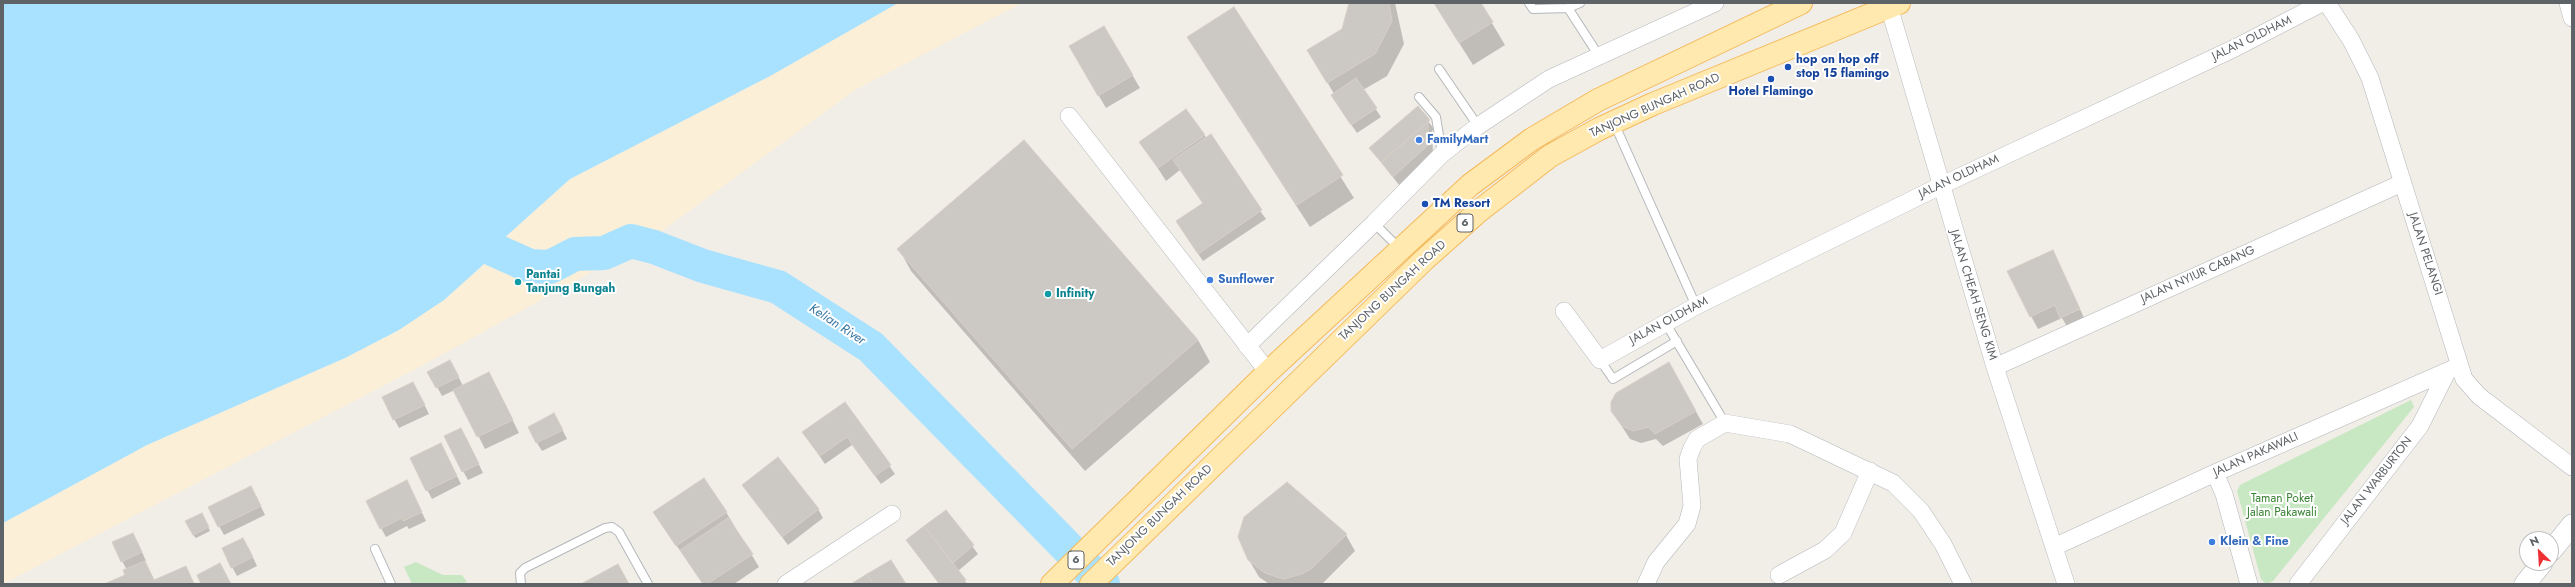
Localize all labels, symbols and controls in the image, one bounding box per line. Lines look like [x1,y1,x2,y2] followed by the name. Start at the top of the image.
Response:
[2210,14,2294,64] street label: JALAN OLDHAM
[1796,53,1889,81] place label: hop on hop off stop 15 flamingo
[1783,62,1793,72] marker: hop on hop off stop 15 flamingo
[1588,71,1722,141] street label: TANJONG BUNGAH ROAD
[1766,74,1776,84] marker: Hotel Flamingo
[1729,85,1813,99] place label: Hotel Flamingo
[1427,133,1488,147] place label: FamilyMart
[1414,135,1424,145] marker: FamilyMart
[1917,152,2001,202] street label: JALAN OLDHAM
[1433,197,1490,211] place label: TM Resort
[1420,199,1430,209] marker: TM Resort
[2405,211,2445,297] street label: JALAN PELANGI
[1457,214,1473,232] road number: 6
[1946,228,2000,362] street label: JALAN CHEAH SENG KIM
[1337,238,1449,344] street label: TANJONG BUNGAH ROAD
[2139,243,2257,307] street label: JALAN NYIUR CABANG
[526,268,615,296] place label: Pantai Tanjung Bungah
[1218,273,1274,287] place label: Sunflower
[1205,275,1215,285] marker: Sunflower
[513,277,523,287] marker: Pantai Tanjung Bungah
[1056,287,1094,301] place label: Infinity
[1043,289,1053,299] marker: Infinity
[1627,294,1711,348] street label: JALAN OLDHAM
[806,301,868,349] water label: Kelian River
[2211,430,2301,480] street label: JALAN PAKAWALI
[2338,434,2416,528] street label: JALAN WARBURTON
[1104,462,1216,570] street label: TANJONG BUNGAH ROAD
[2247,492,2317,520] park label: Taman Poket Jalan Pakawali
[2519,531,2559,571] north arrow
[2527,532,2542,550] text: N
[2220,535,2289,549] place label: Klein & Fine
[2207,537,2217,547] marker: Klein & Fine
[1068,551,1084,569] road number: 6

